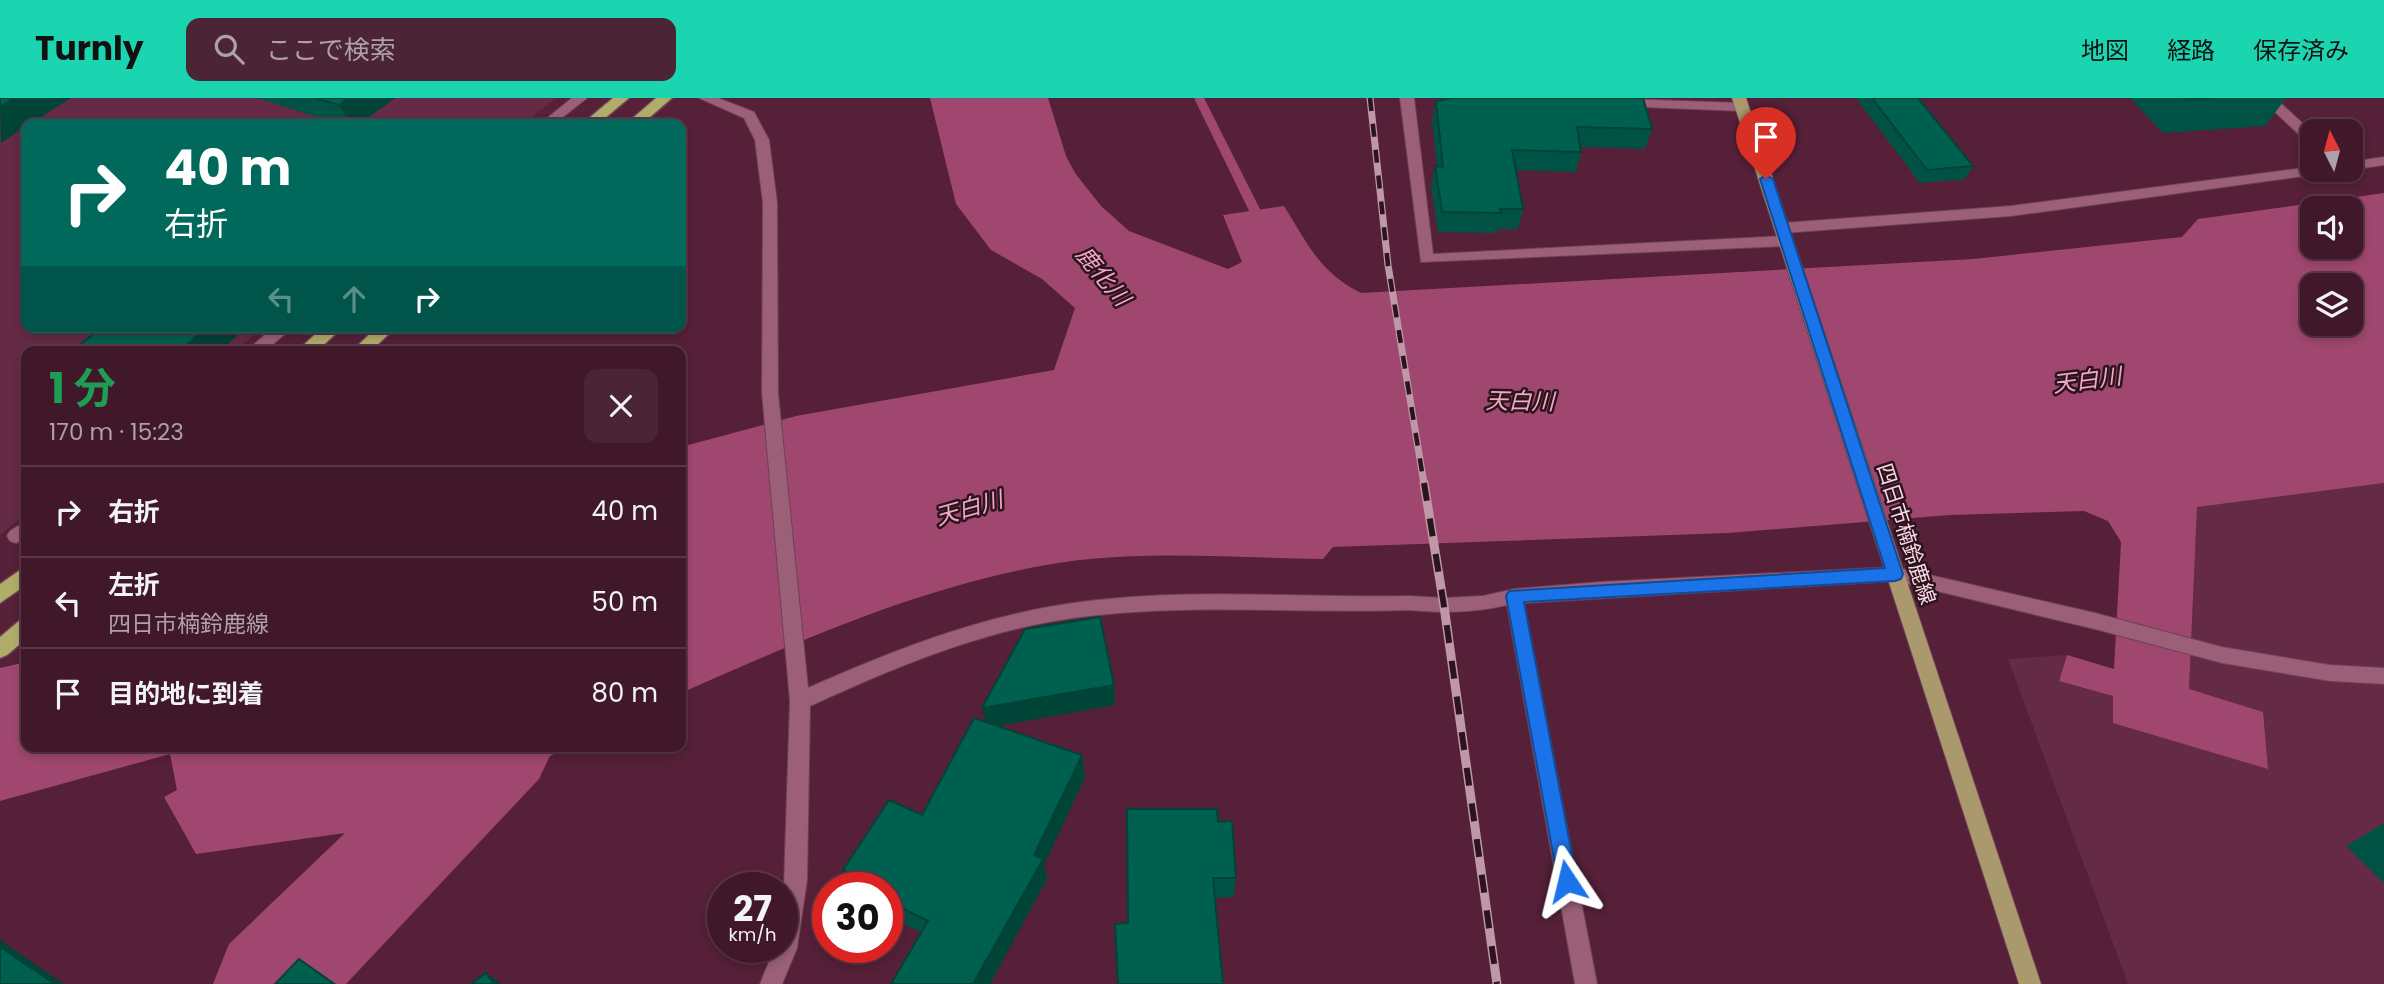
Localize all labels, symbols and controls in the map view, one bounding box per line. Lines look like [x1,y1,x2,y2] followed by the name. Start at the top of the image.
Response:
[186,18,676,81] search box
[35,25,144,72] text: Turnly
[210,30,248,68] icon: search
[266,32,396,68] text: ここで検索
[2081,34,2129,67] text: 地図
[2167,34,2215,67] text: 経路
[2253,34,2349,67] text: 保存済み
[1736,107,1796,179] pin
[1747,118,1785,156] icon: arrive
[2300,119,2362,182] north arrow
[2300,119,2363,336] map controls
[164,134,291,202] text: 40 m
[49,147,140,238] icon: right
[2300,196,2363,259] button: sound
[164,201,228,246] text: 右折
[1069,239,1139,315] water label: 鹿化川
[2300,273,2363,336] button: layers
[262,280,300,318] icon: left
[335,280,373,318] icon: ahead
[408,280,446,318] icon: right
[49,359,116,418] text: 1 分
[2051,360,2126,400] water label: 天白川
[584,369,658,443] button: close
[1485,384,1558,418] water label: 天白川
[49,416,184,448] text: 170 m · 15:23
[1870,459,1943,608] street label: 四日市楠鈴鹿線
[931,482,1009,533] water label: 天白川
[49,493,87,531] icon: right
[592,493,658,529] text: 40 m
[108,494,160,530] text: 右折
[108,567,160,603] text: 左折
[49,584,87,622] icon: left
[592,584,658,620] text: 50 m
[108,608,269,640] text: 四日市楠鈴鹿線
[49,675,87,713] icon: arrive
[592,675,658,711] text: 80 m
[108,676,264,712] text: 目的地に到着
[1530,844,1604,918] position arrow
[812,872,903,963] speed limit sign: 30
[733,884,772,933] text: 27
[729,922,776,947] text: km/h

